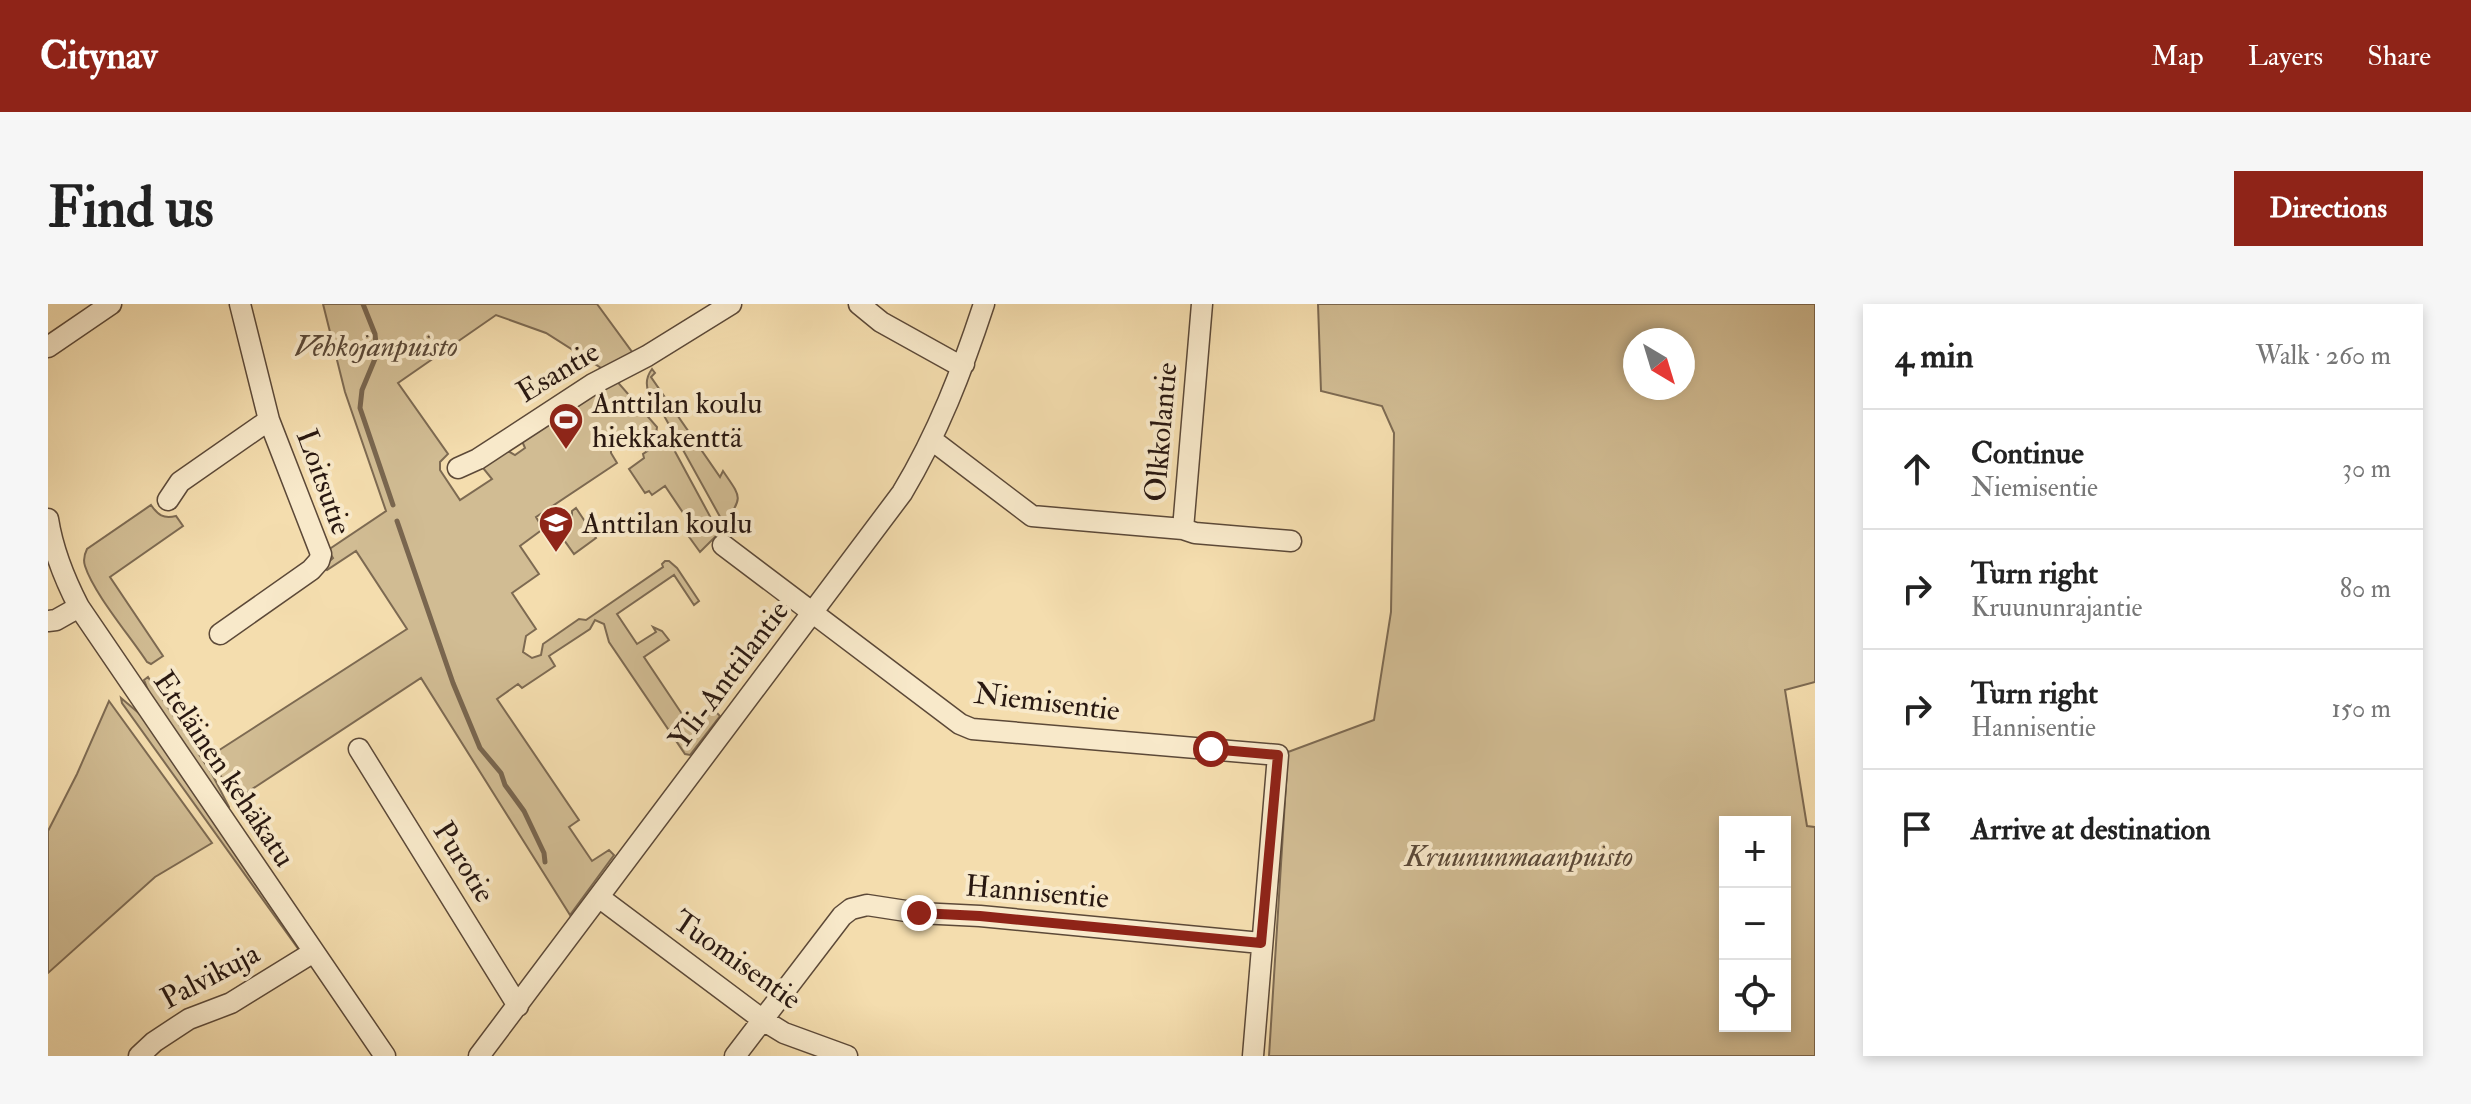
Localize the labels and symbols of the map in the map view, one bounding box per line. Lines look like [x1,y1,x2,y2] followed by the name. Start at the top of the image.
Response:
[294,328,458,365] park label: Vehkojanpuisto
[1623,328,1695,400] north arrow
[510,333,606,411] street label: Esantie
[1136,361,1186,503] street label: Olkkolantie
[591,385,762,456] place label: Anttilan koulu hiekkakenttä
[547,401,585,451] sports icon: Anttilan koulu hiekkakenttä
[288,424,360,540] street label: Loitsutie
[537,504,575,554] school or university icon: Anttilan koulu
[581,505,752,542] place label: Anttilan koulu
[661,593,797,757] street label: Yli-Anttilantie
[145,664,303,874] street label: Eteläinen kehäkatu
[972,675,1122,729] street label: Niemisentie
[1193,731,1229,767] route start
[425,815,503,909] street label: Purotie
[1403,838,1633,875] park label: Kruununmaanpuisto
[964,867,1110,917] street label: Hannisentie
[901,895,937,931] route end
[666,902,808,1018] street label: Tuomisentie
[154,934,266,1017] street label: Palvikuja

